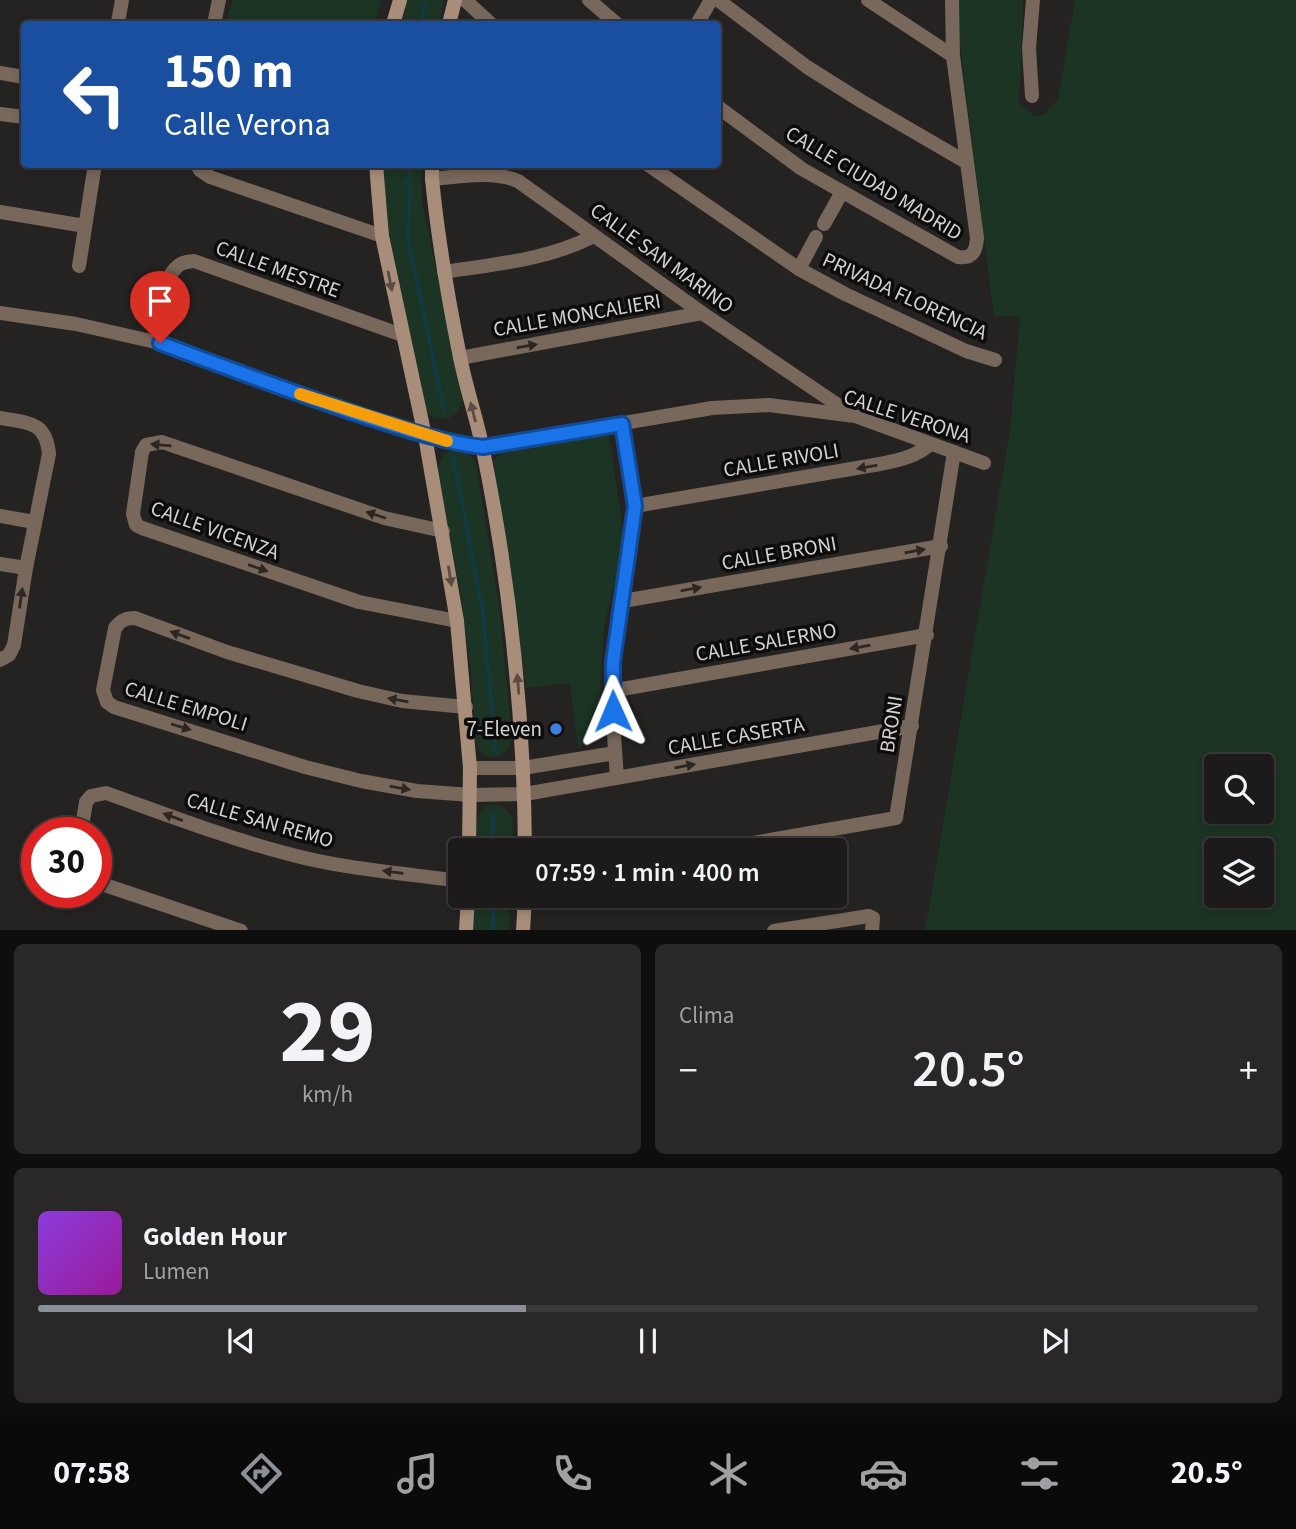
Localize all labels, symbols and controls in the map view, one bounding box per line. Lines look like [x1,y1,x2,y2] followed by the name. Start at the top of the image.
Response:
[164,37,293,107] text: 150 m
[49,49,140,140] icon: left
[164,102,331,148] text: Calle Verona
[780,118,968,248] street label: CALLE CIUDAD MADRID
[584,196,740,320] street label: CALLE SAN MARINO
[212,233,344,305] street label: CALLE MESTRE
[818,245,993,348] street label: PRIVADA FLORENCIA
[385,270,396,292] one-way arrow
[130,271,190,343] pin
[141,282,179,320] icon: arrive
[491,286,663,344] street label: CALLE MONCALIERI
[516,340,538,351] one-way arrow
[840,381,975,451] street label: CALLE VERONA
[467,401,478,423] one-way arrow
[721,435,841,485] street label: CALLE RIVOLI
[150,439,172,450] one-way arrow
[856,461,878,472] one-way arrow
[147,493,284,567] street label: CALLE VICENZA
[366,510,387,520] one-way arrow
[719,528,839,578] street label: CALLE BRONI
[904,545,926,556] one-way arrow
[248,563,269,574] one-way arrow
[445,565,456,587] one-way arrow
[680,583,702,594] one-way arrow
[16,587,27,609] one-way arrow
[693,615,839,669] street label: CALLE SALERNO
[170,629,191,640] one-way arrow
[849,642,871,653] one-way arrow
[121,673,251,739] street label: CALLE EMPOLI
[512,673,523,695] one-way arrow
[576,674,650,748] position arrow
[872,693,910,755] street label: BRONI
[387,694,409,705] one-way arrow
[665,709,807,763] street label: CALLE CASERTA
[466,714,542,744] place label: 7-Eleven
[548,721,564,737] marker: 7-Eleven
[171,723,192,733] one-way arrow
[1204,754,1274,908] map controls
[1204,754,1274,824] button: search
[674,760,696,771] one-way arrow
[389,783,411,794] one-way arrow
[183,785,337,855] street label: CALLE SAN REMO
[162,811,183,822] one-way arrow
[21,817,112,908] speed limit sign: 30
[1204,838,1274,908] button: layers
[535,854,760,891] text: 07:59 · 1 min · 400 m
[381,867,403,878] one-way arrow
[279,968,376,1097] text: 29
[679,999,734,1032] text: Clima
[912,1033,1025,1107] text: 20.5°
[679,1044,698,1098] text: −
[1239,1044,1258,1098] text: +
[302,1078,353,1111] text: km/h
[143,1218,287,1255] text: Golden Hour
[143,1255,210,1288] text: Lumen
[222,1322,260,1360] icon: previous
[629,1322,667,1360] icon: pause
[1036,1322,1074,1360] icon: next
[237,1449,286,1498] icon: directions
[393,1449,442,1498] icon: music
[548,1449,597,1498] icon: phone
[704,1449,753,1498] icon: climate
[859,1449,908,1498] icon: car
[1015,1449,1064,1498] icon: filters
[53,1450,130,1496] text: 07:58
[1171,1450,1243,1496] text: 20.5°

